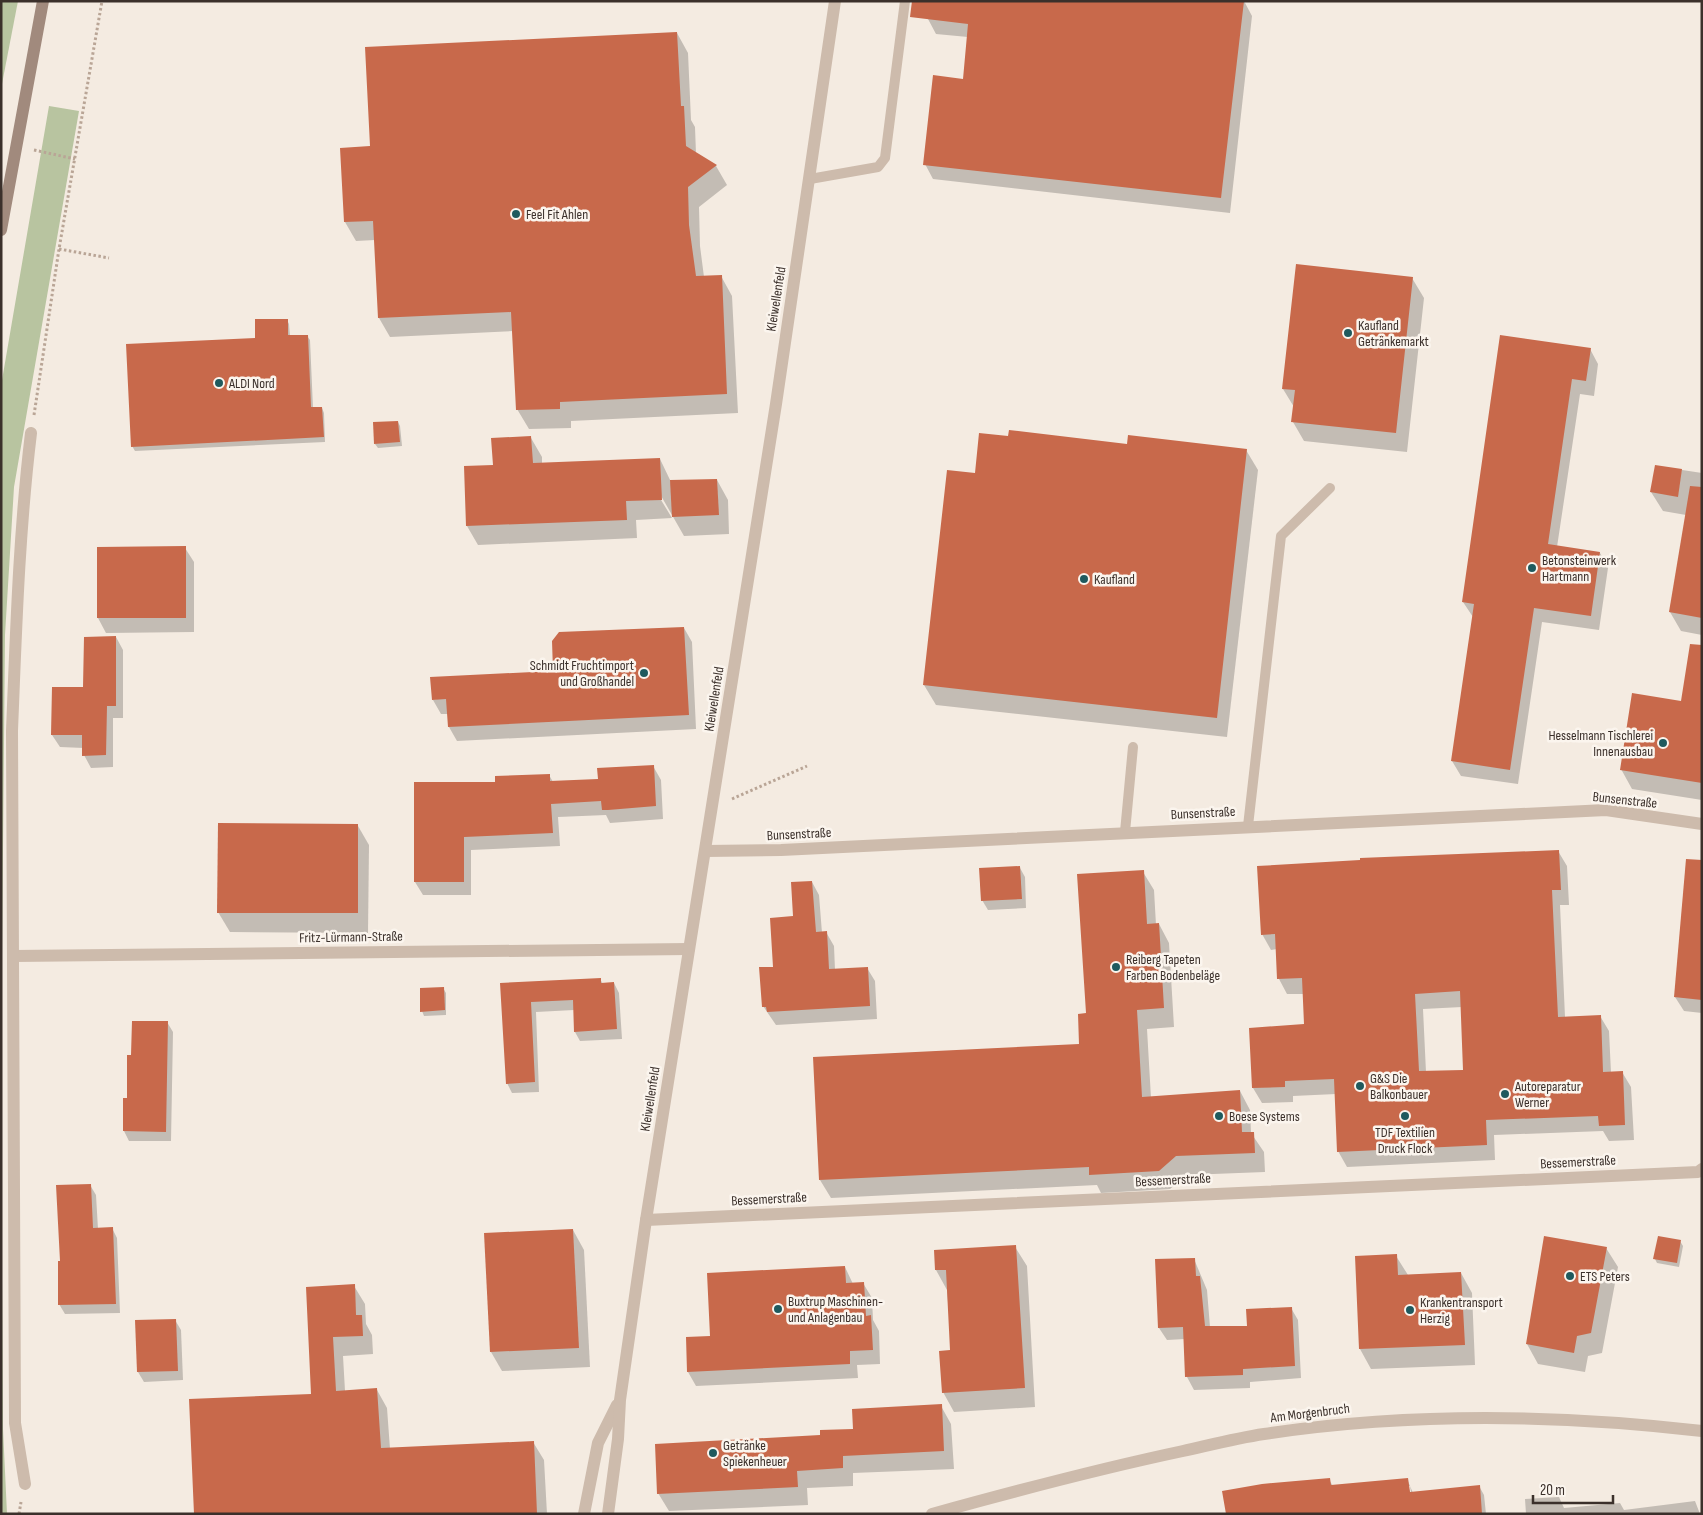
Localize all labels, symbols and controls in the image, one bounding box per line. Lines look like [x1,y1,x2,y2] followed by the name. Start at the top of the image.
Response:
[526,206,588,223] place label: Feel Fit Ahlen
[510,208,522,220] marker: Feel Fit Ahlen
[762,265,790,333] street label: Kleiwellenfeld
[1358,317,1429,350] place label: Kaufland Getränkemarkt
[1342,327,1354,339] marker: Kaufland Getränkemarkt
[228,375,275,392] place label: ALDI Nord
[213,377,225,389] marker: ALDI Nord
[1542,552,1617,585] place label: Betonsteinwerk Hartmann
[1526,562,1538,574] marker: Betonsteinwerk Hartmann
[1094,571,1135,588] place label: Kaufland
[1078,573,1090,585] marker: Kaufland
[530,657,634,690] place label: Schmidt Fruchtimport und Großhandel
[700,665,728,733] street label: Kleiwellenfeld
[638,667,650,679] marker: Schmidt Fruchtimport und Großhandel
[1548,727,1653,760] place label: Hesselmann Tischlerei Innenausbau
[1657,737,1669,749] marker: Hesselmann Tischlerei Innenausbau
[1592,788,1658,812] street label: Bunsenstraße
[1170,803,1236,823] street label: Bunsenstraße
[766,824,832,844] street label: Bunsenstraße
[299,928,403,946] street label: Fritz-Lürmann-Straße
[1126,951,1220,984] place label: Reiberg Tapeten Farben Bodenbeläge
[1110,961,1122,973] marker: Reiberg Tapeten Farben Bodenbeläge
[636,1065,664,1133] street label: Kleiwellenfeld
[1370,1070,1428,1103] place label: G&S Die Balkonbauer
[1514,1078,1581,1111] place label: Autoreparatur Werner
[1354,1080,1366,1092] marker: G&S Die Balkonbauer
[1499,1088,1511,1100] marker: Autoreparatur Werner
[1229,1108,1300,1125] place label: Boese Systems
[1213,1110,1225,1122] marker: Boese Systems
[1399,1110,1411,1122] marker: TDF Textilien Druck Flock
[1375,1124,1435,1157] place label: TDF Textilien Druck Flock
[1540,1152,1616,1172] street label: Bessemerstraße
[1135,1170,1211,1190] street label: Bessemerstraße
[731,1189,807,1209] street label: Bessemerstraße
[1580,1268,1630,1285] place label: ETS Peters
[1564,1270,1576,1282] marker: ETS Peters
[788,1293,883,1326] place label: Buxtrup Maschinen- und Anlagenbau
[1420,1294,1503,1327] place label: Krankentransport Herzig
[772,1303,784,1315] marker: Buxtrup Maschinen- und Anlagenbau
[1404,1304,1416,1316] marker: Krankentransport Herzig
[1268,1400,1351,1426] street label: Am Morgenbruch
[723,1437,787,1470] place label: Getränke Spiekenheuer
[707,1447,719,1459] marker: Getränke Spiekenheuer
[1533,1472,1613,1504] scale bar
[1540,1481,1565,1500] text: 20 m

